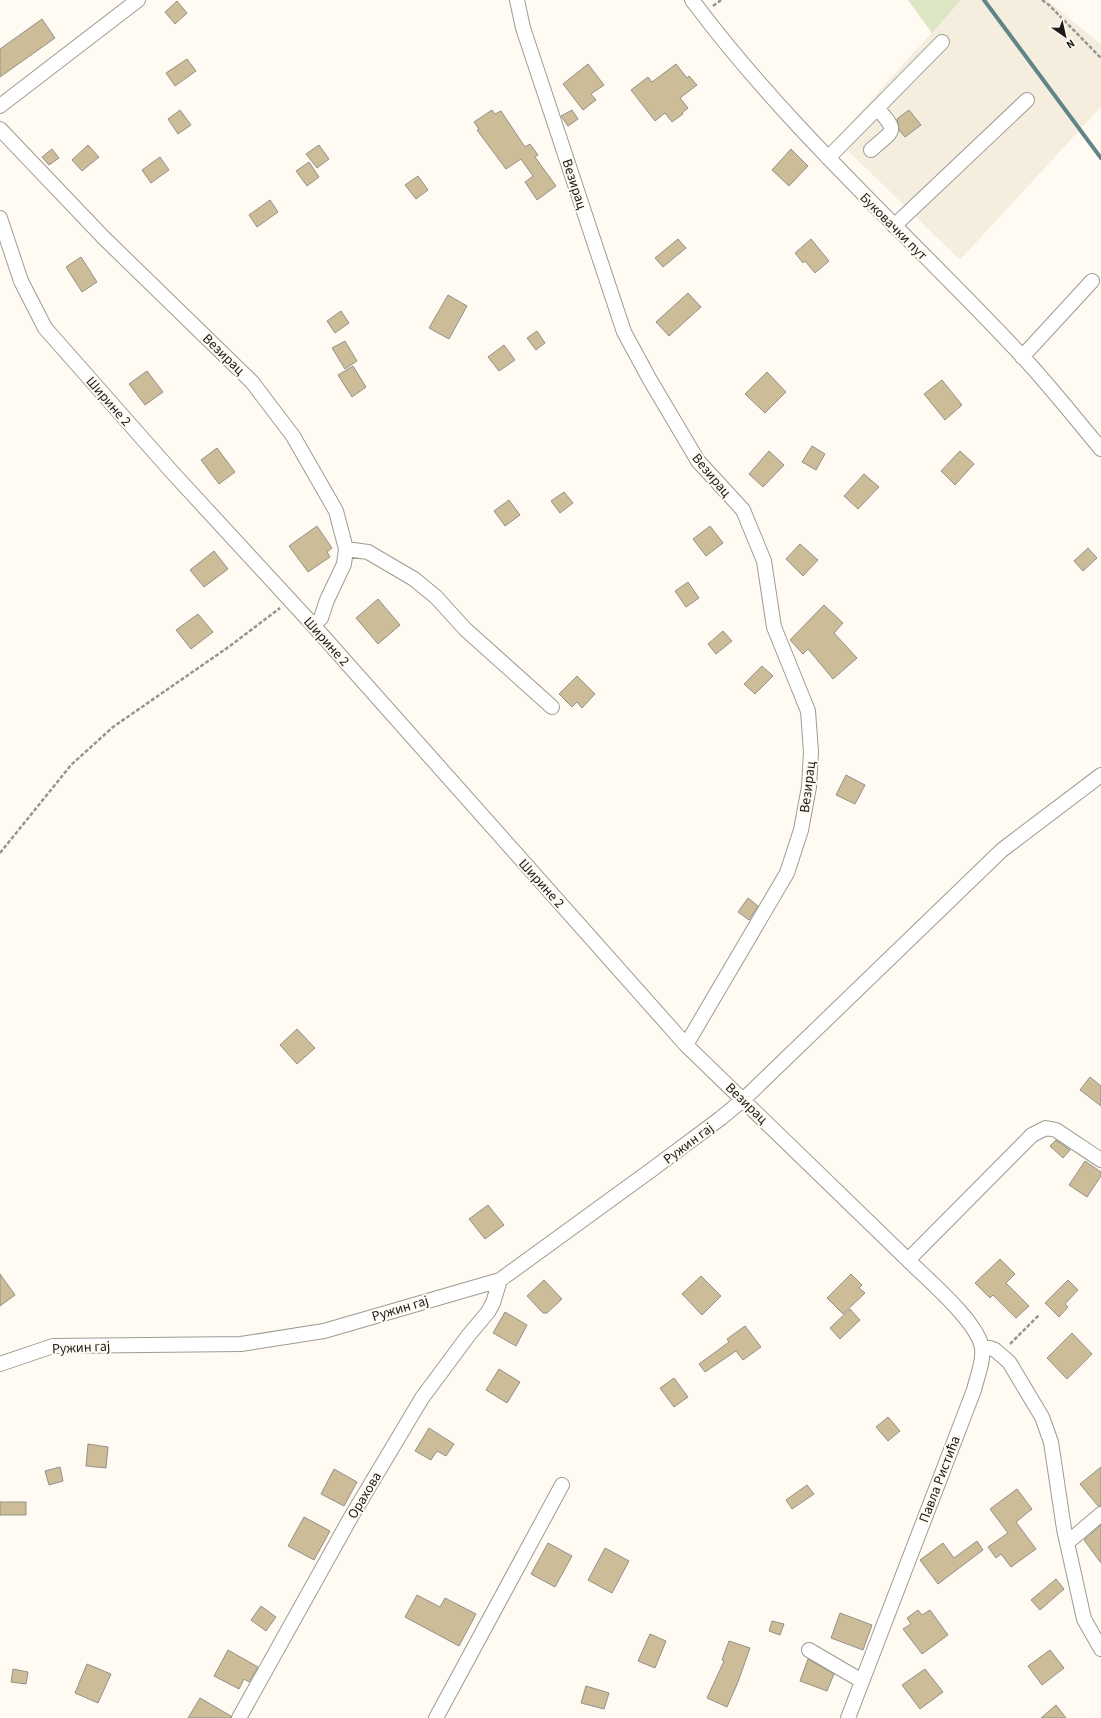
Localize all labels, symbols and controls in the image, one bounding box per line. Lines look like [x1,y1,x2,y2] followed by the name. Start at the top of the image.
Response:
[1045,16,1085,56] north arrow
[1063,36,1078,52] text: N
[557,157,592,212] street label: Везирац
[855,188,932,265] street label: Буковачки пут
[198,329,249,380] street label: Везирац
[81,372,136,431] street label: Ширине 2
[687,449,736,502] street label: Везирац
[299,613,354,671] street label: Ширине 2
[795,760,821,814] street label: Везирац
[514,855,569,913] street label: Ширине 2
[721,1078,772,1129] street label: Везирац
[659,1118,718,1169] street label: Ружин гај
[369,1291,431,1327] street label: Ружин гај
[51,1336,111,1360] street label: Ружин гај
[914,1433,966,1526] street label: Павла Ристића
[343,1468,387,1523] street label: Орахова

